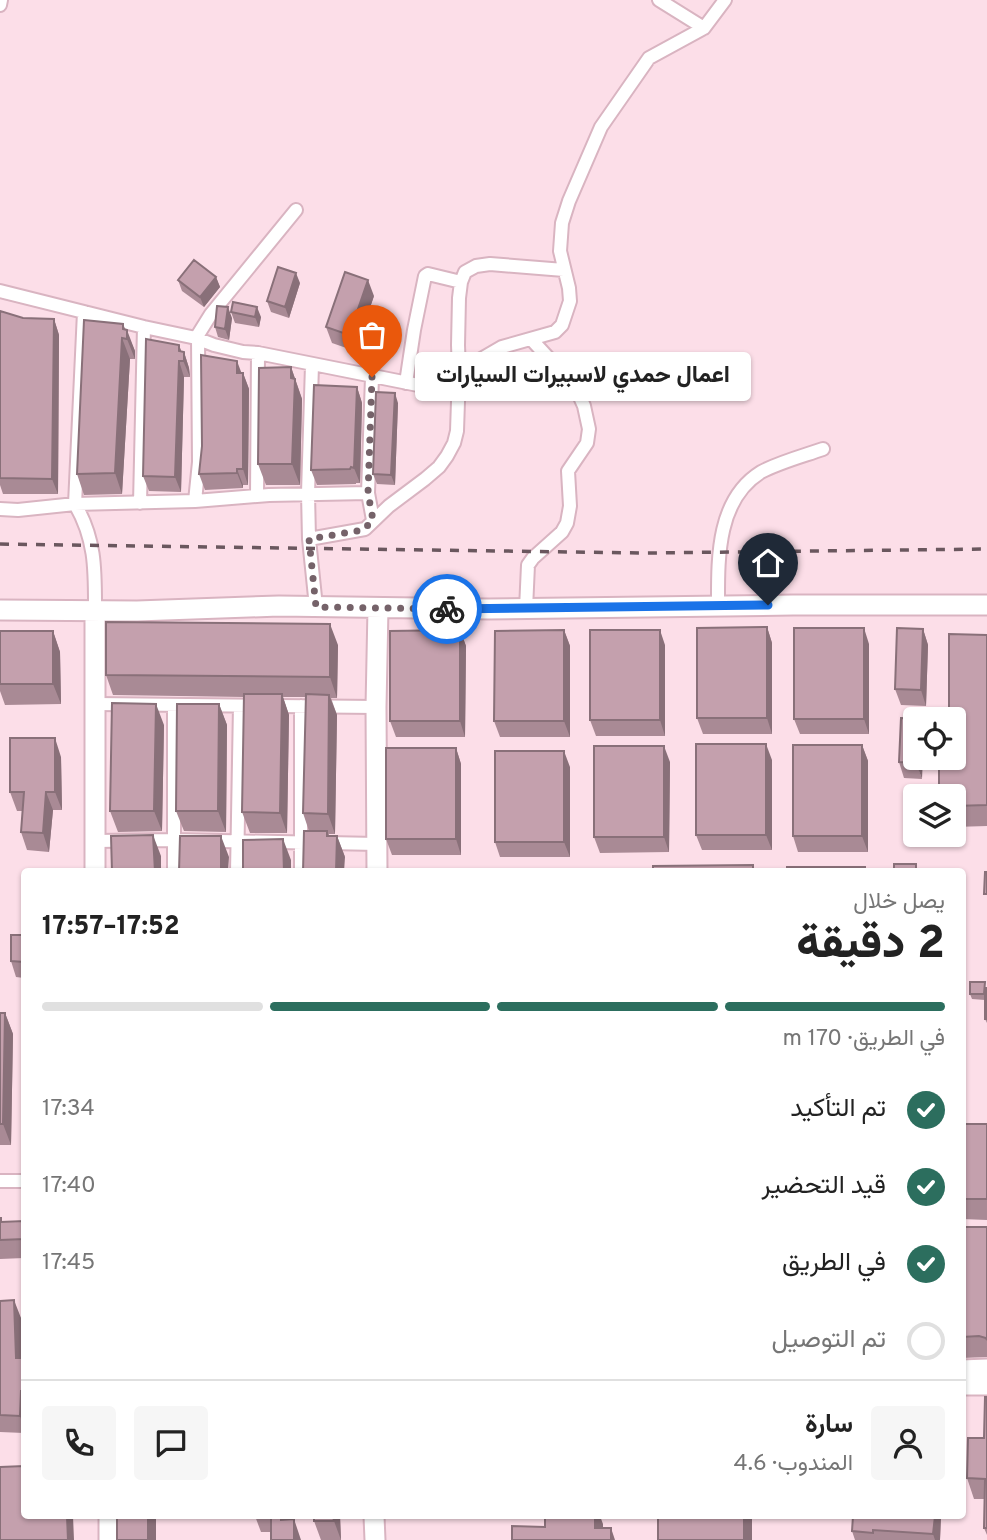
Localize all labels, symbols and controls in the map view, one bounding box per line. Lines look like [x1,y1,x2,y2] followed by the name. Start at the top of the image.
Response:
[342,305,402,377] pin
[353,316,391,354] icon: bag
[414,352,750,402] callout: اعمال حمدي لاسبيرات السيارات
[436,362,730,391] text: اعمال حمدي لاسبيرات السيارات
[738,533,798,605] pin
[749,544,787,582] icon: home
[412,574,482,644] courier
[428,590,466,628] icon: bike
[903,707,966,847] map controls
[903,707,966,770] button: locate
[903,784,966,847] button: layers
[853,888,945,917] text: يصل خلال
[42,911,180,944] text: 17:52–17:57
[796,916,945,975] text: 2 دقيقة
[783,1025,945,1054] text: في الطريق · 170 m
[907,1091,945,1129] icon: check
[790,1093,886,1126] text: تم التأكيد
[42,1095,95,1124] text: 17:34
[907,1168,945,1206] icon: check
[761,1170,886,1203] text: قيد التحضير
[42,1172,96,1201] text: 17:40
[907,1245,945,1283] icon: check
[782,1247,886,1280] text: في الطريق
[42,1249,95,1278] text: 17:45
[772,1324,886,1357] text: تم التوصيل
[42,1406,116,1480] button: phone
[134,1406,208,1480] button: chat
[871,1406,945,1480] button: person
[805,1409,853,1442] text: سارة
[734,1450,853,1479] text: المندوب · 4.6

